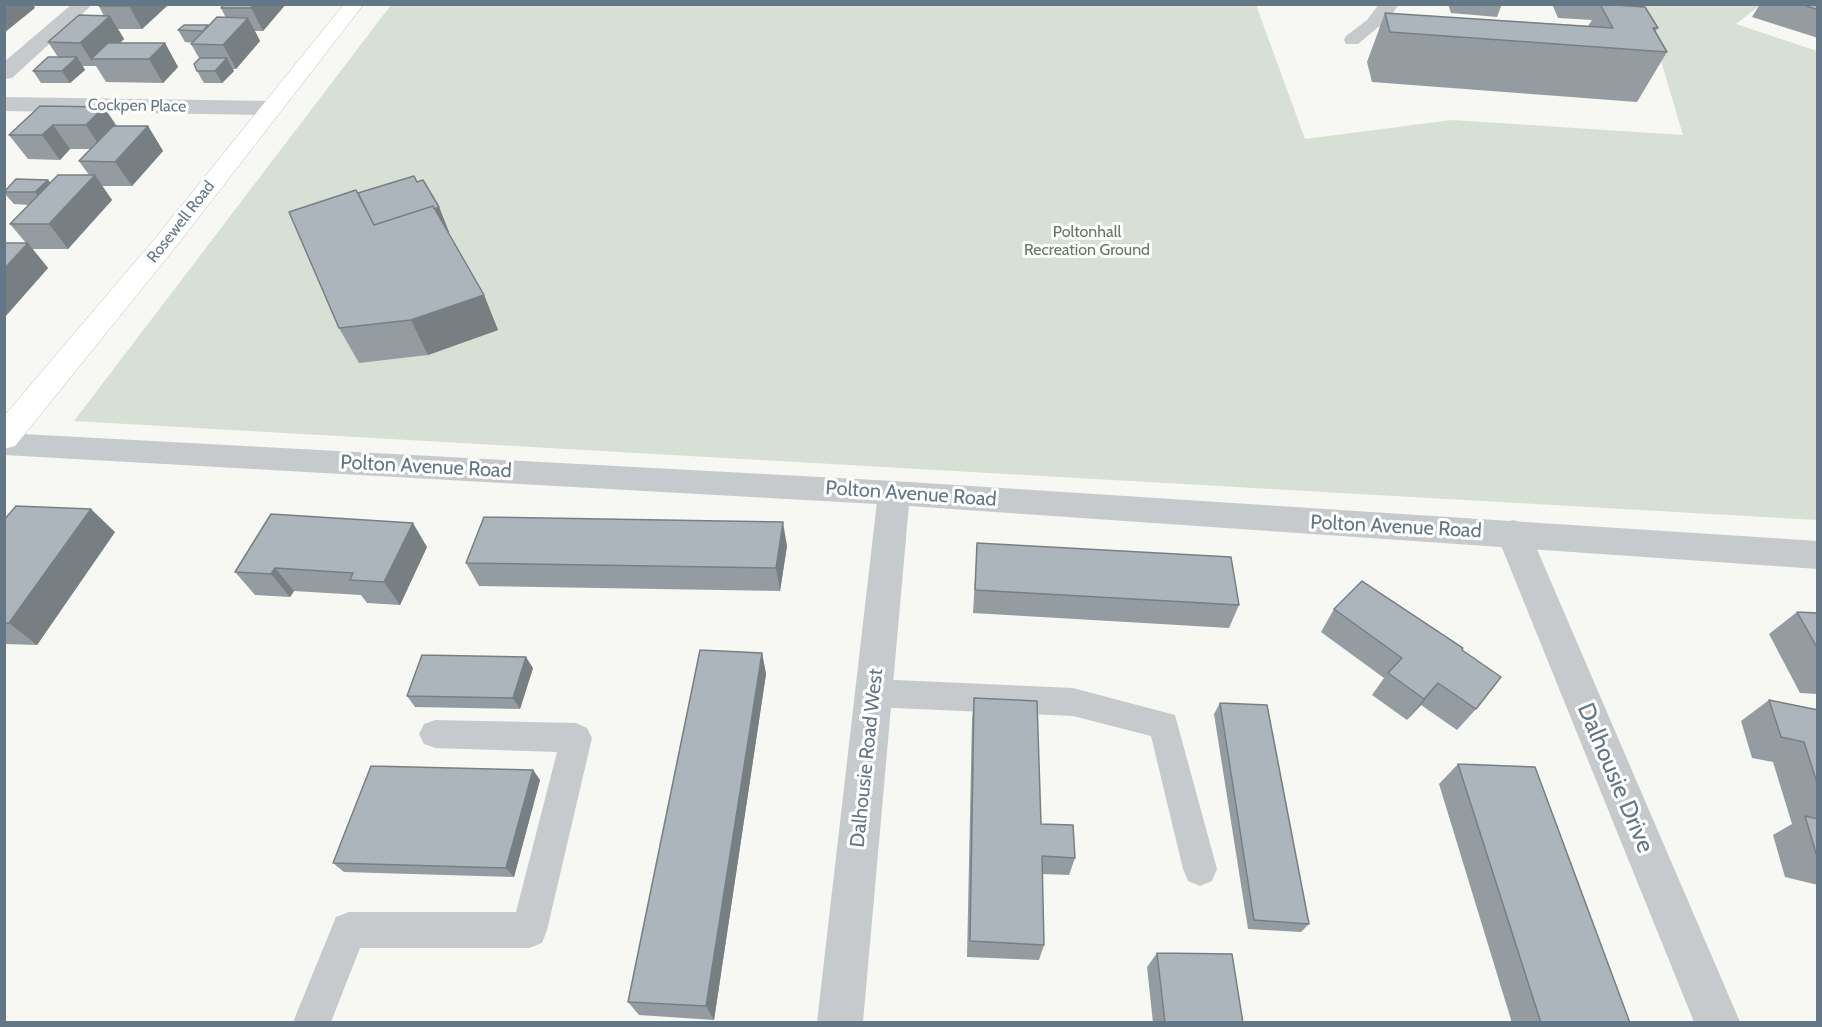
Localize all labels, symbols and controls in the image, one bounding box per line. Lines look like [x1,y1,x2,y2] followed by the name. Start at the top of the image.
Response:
[88,96,186,116] street label: Cockpen Place
[143,177,219,267] street label: Rosewell Road
[1024,222,1150,260] park label: Poltonhall Recreation Ground
[340,451,512,483] street label: Polton Avenue Road
[825,476,997,512] street label: Polton Avenue Road
[1310,511,1482,543] street label: Polton Avenue Road
[846,667,888,849] street label: Dalhousie Road West
[1571,699,1659,857] street label: Dalhousie Drive

